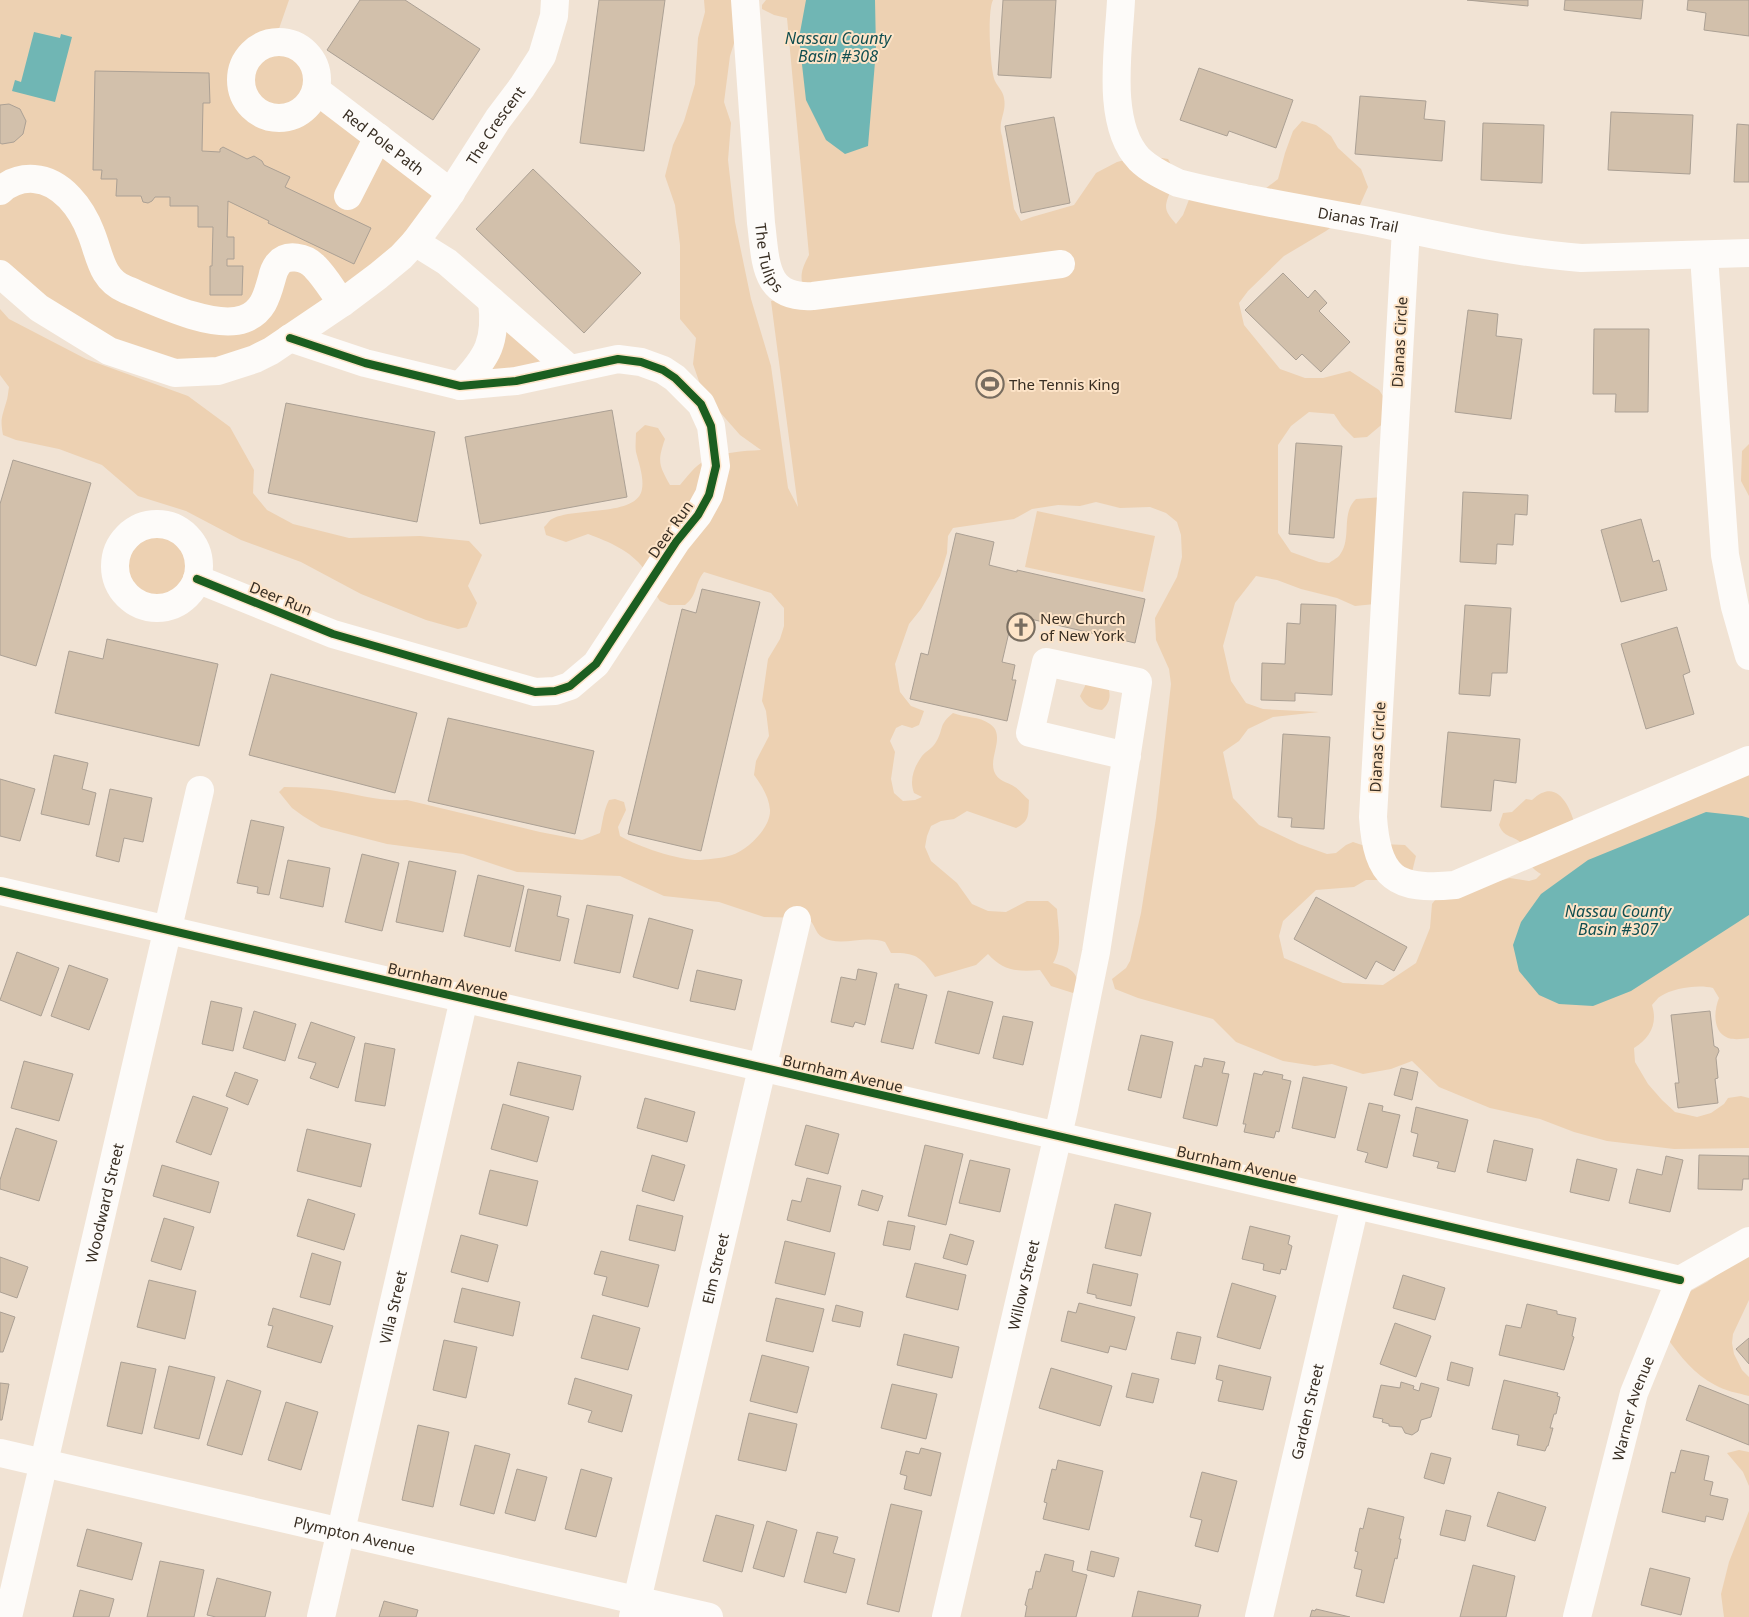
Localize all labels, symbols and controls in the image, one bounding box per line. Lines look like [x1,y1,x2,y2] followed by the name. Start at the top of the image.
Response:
[785,27,893,67] water label: Nassau County Basin #308
[461,81,530,169] street label: The Crescent
[339,104,428,179] street label: Red Pole Path
[1316,202,1400,237] street label: Dianas Trail
[751,222,788,297] street label: The Tulips
[1387,296,1411,388] street label: Dianas Circle
[975,369,1005,399] sports icon: The Tennis King
[1009,374,1120,394] place label: The Tennis King
[643,496,697,562] street label: Deer Run
[247,576,315,620] street label: Deer Run
[1040,608,1126,645] place label: New Church of New York
[1006,612,1036,642] church icon: New Church of New York
[1365,701,1389,793] street label: Dianas Circle
[1565,900,1673,940] water label: Nassau County Basin #307
[386,957,510,1005] street label: Burnham Avenue
[781,1049,905,1097] street label: Burnham Avenue
[1175,1140,1299,1188] street label: Burnham Avenue
[81,1141,128,1265] street label: Woodward Street
[697,1231,733,1306] street label: Elm Street
[1003,1237,1043,1332] street label: Willow Street
[375,1268,411,1346] street label: Villa Street
[1607,1353,1658,1463] street label: Warner Avenue
[1286,1361,1328,1462] street label: Garden Street
[292,1511,417,1559] street label: Plympton Avenue

